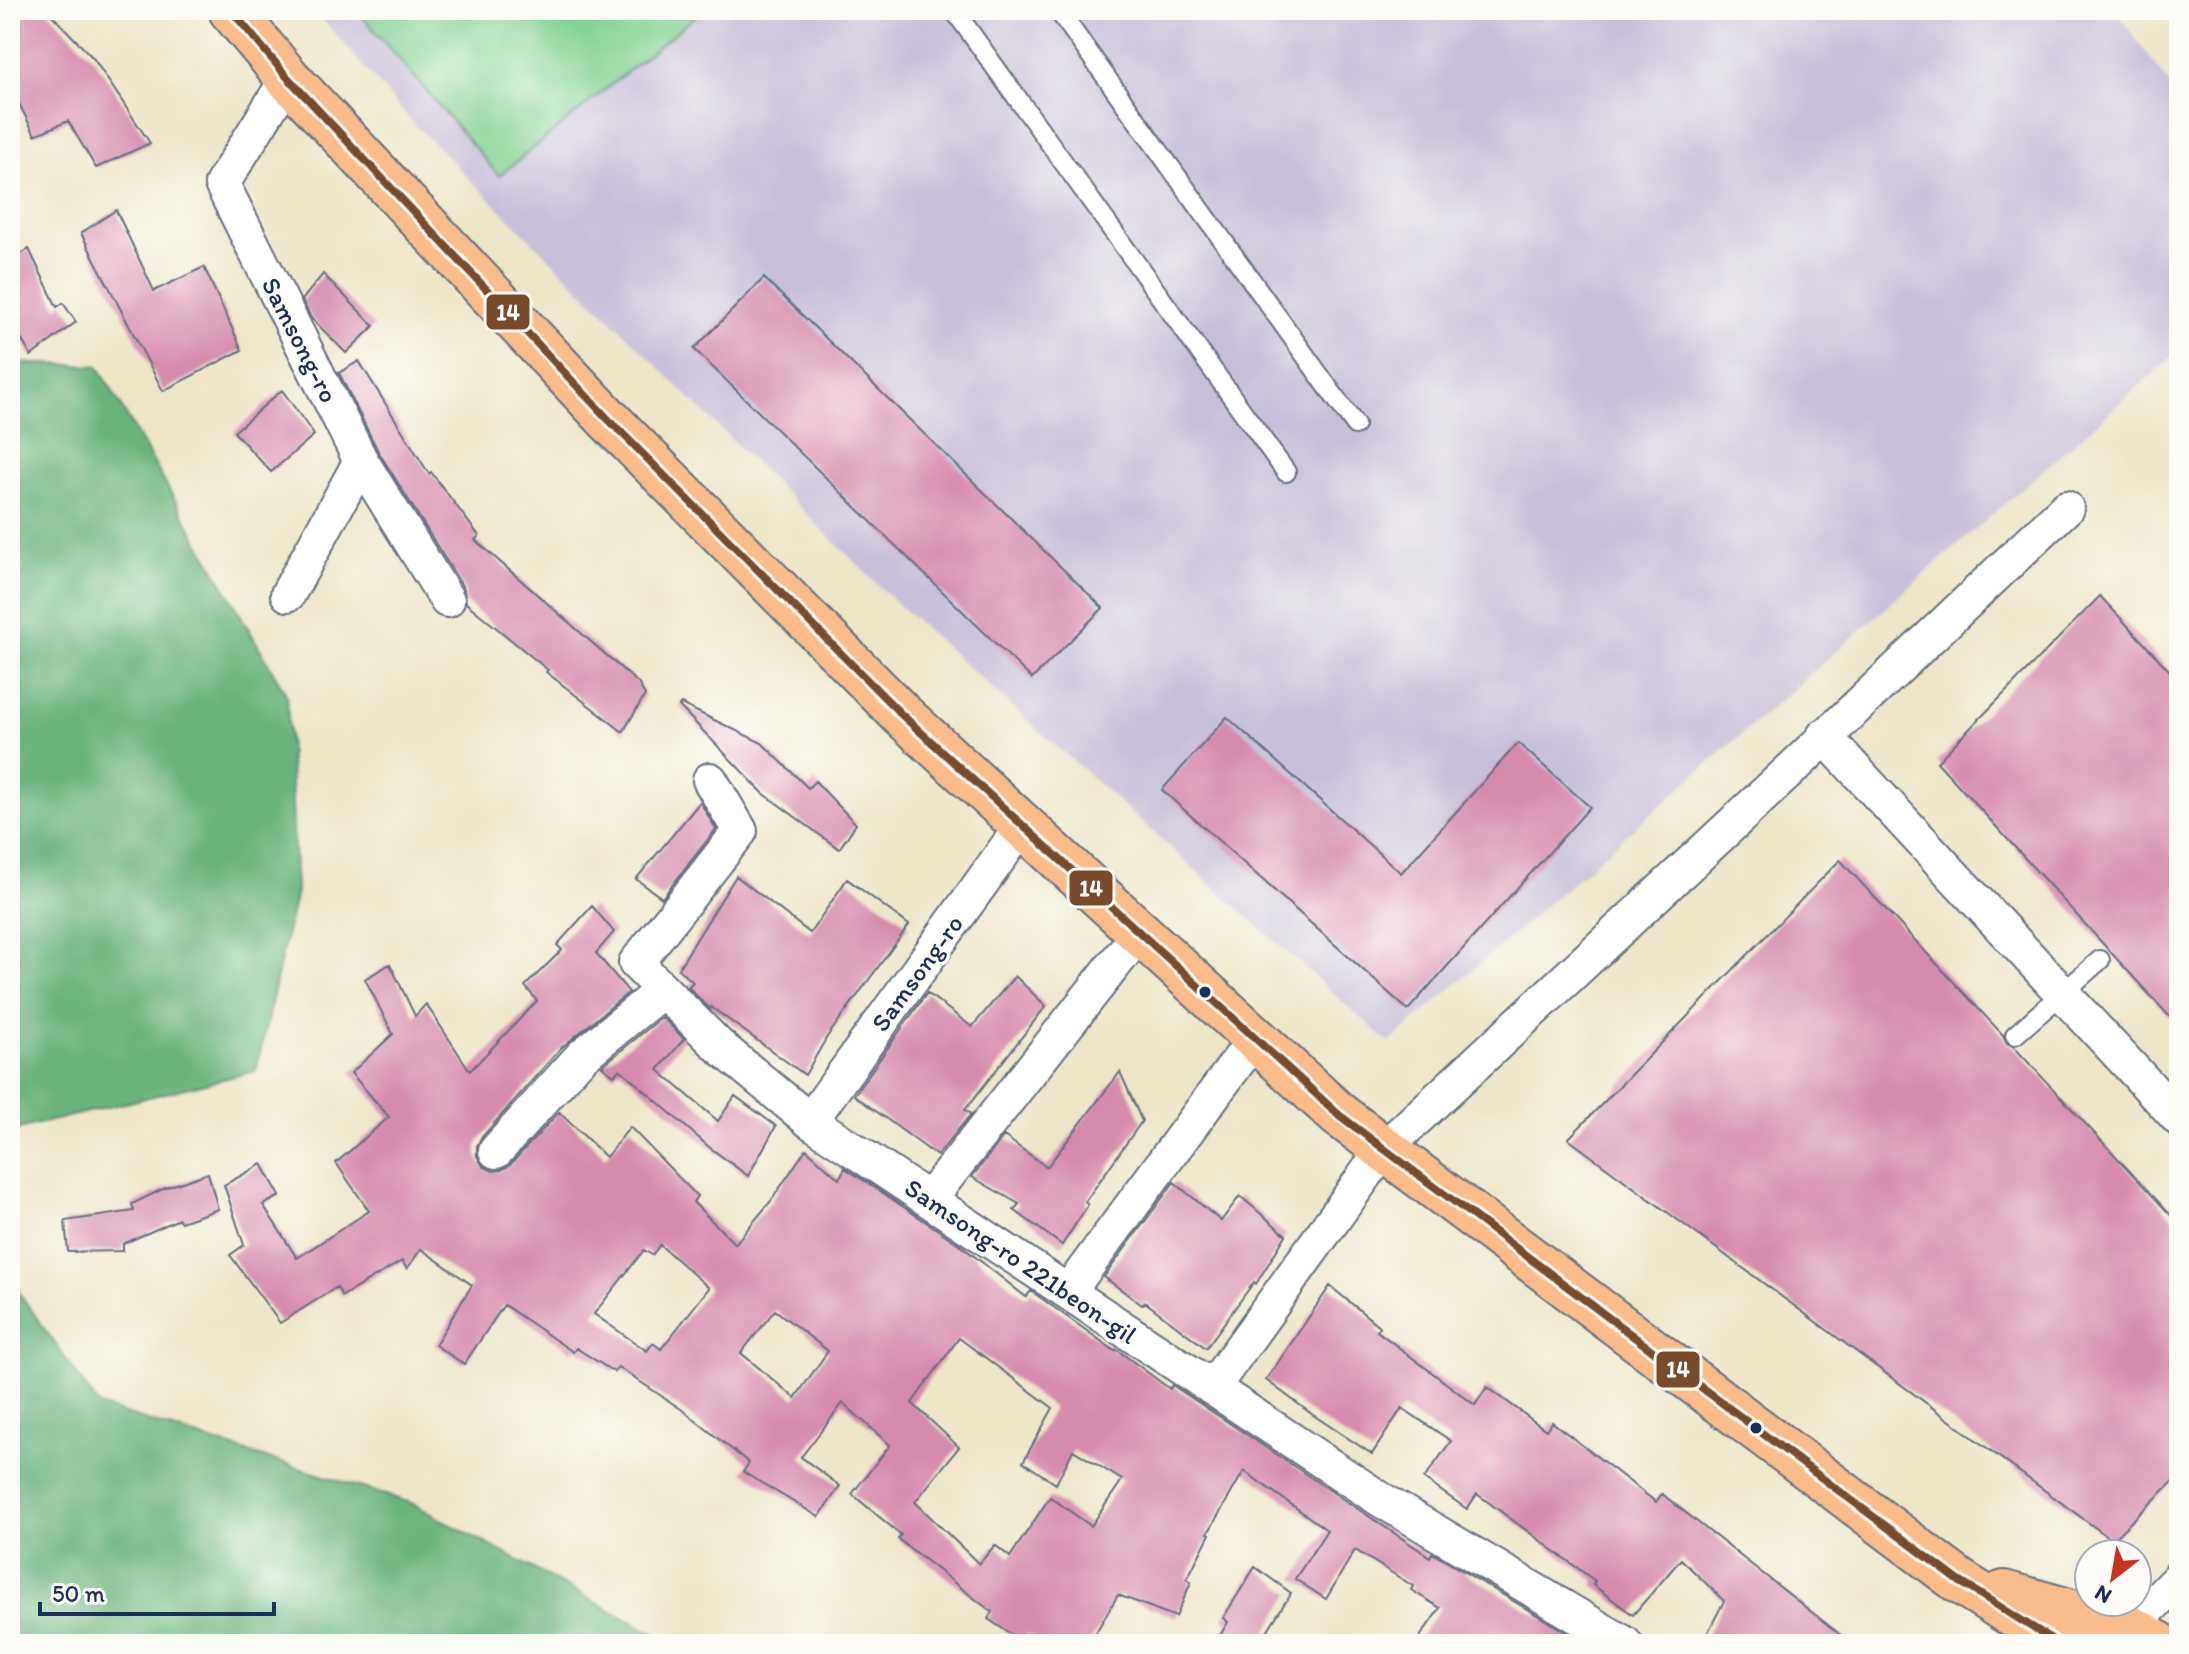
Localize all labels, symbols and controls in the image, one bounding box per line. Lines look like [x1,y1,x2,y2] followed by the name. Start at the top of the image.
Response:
[255,272,345,408] street label: Samsong-ro
[485,293,531,331] line badge: 14
[496,299,520,326] text: 14
[1068,869,1114,907] line badge: 14
[1079,875,1103,902] text: 14
[864,908,970,1038] street label: Samsong-ro
[1197,984,1213,1000] unlabelled marker
[899,1171,1143,1351] street label: Samsong-ro 221beon-gil
[1655,1350,1701,1389] line badge: 14
[1666,1356,1690,1383] text: 14
[1748,1420,1764,1436] unlabelled marker
[2073,1538,2153,1618] north arrow
[40,1566,274,1616] scale bar
[52,1579,105,1608] text: 50 m
[2090,1579,2116,1610] text: N

